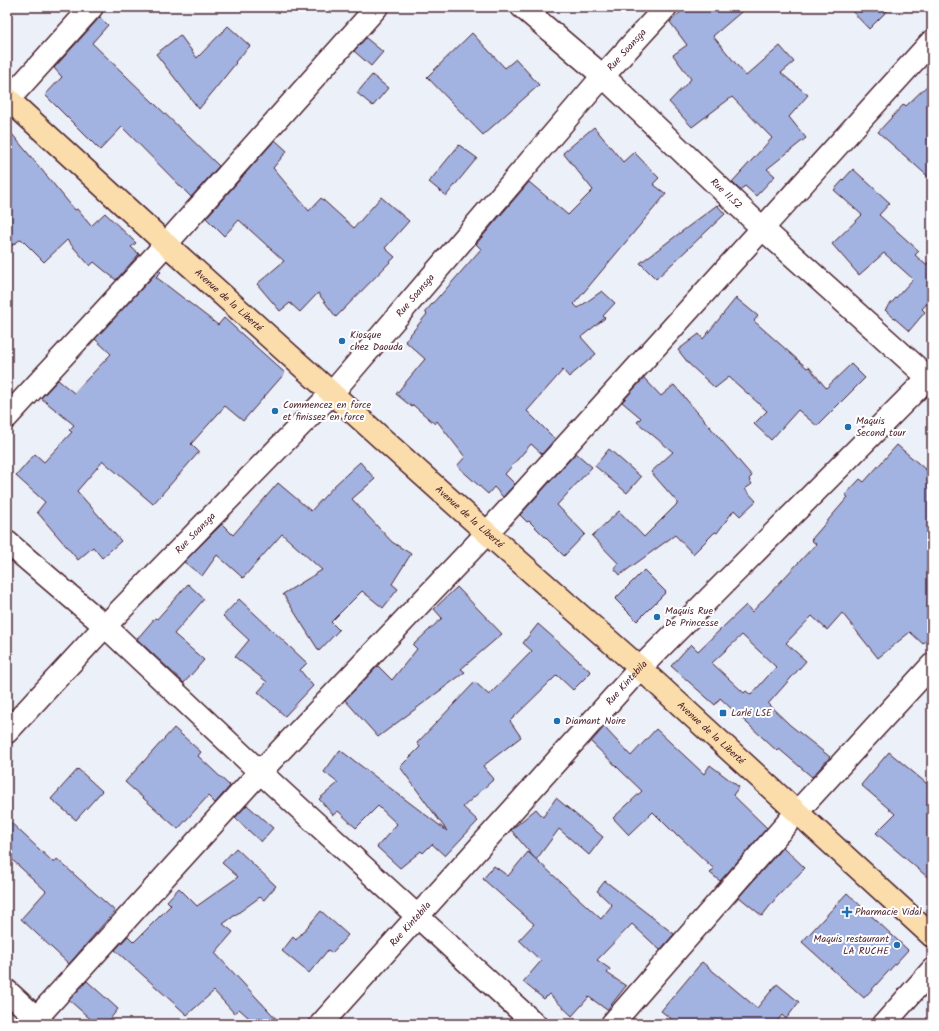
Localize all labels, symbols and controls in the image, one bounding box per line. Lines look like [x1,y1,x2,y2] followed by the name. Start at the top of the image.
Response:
[603,25,651,75] street label: Rue Soansga
[707,175,746,213] street label: Rue 11.52
[191,265,267,336] street label: Avenue de la Liberté
[392,270,439,321] street label: Rue Soansga
[350,327,403,355] place label: Kiosque chez Daouda
[337,336,347,346] marker: Kiosque chez Daouda
[283,397,372,425] place label: Commencez en force et finissez en force
[270,406,280,416] marker: Commencez en force et finissez en force
[856,413,906,441] place label: Maquis Second tour
[843,422,853,432] marker: Maquis Second tour
[431,482,508,553] street label: Avenue de la Liberté
[171,508,220,558] street label: Rue Soansga
[665,603,719,631] place label: Maquis Rue De Princesse
[652,612,662,622] marker: Maquis Rue De Princesse
[602,656,652,709] street label: Rue Kintebila
[673,698,749,769] street label: Avenue de la Liberté
[731,705,773,721] place label: Larlé LSE
[718,708,728,718] marker: Larlé LSE
[565,713,626,729] place label: Diamant Noire
[552,716,562,726] marker: Diamant Noire
[386,898,435,950] street label: Rue Kintebila
[855,904,922,920] place label: Pharmacie Vidal
[842,907,852,917] marker: Pharmacie Vidal
[814,931,890,959] place label: Maquis restaurant LA RUCHE
[892,940,902,950] marker: Maquis restaurant LA RUCHE

